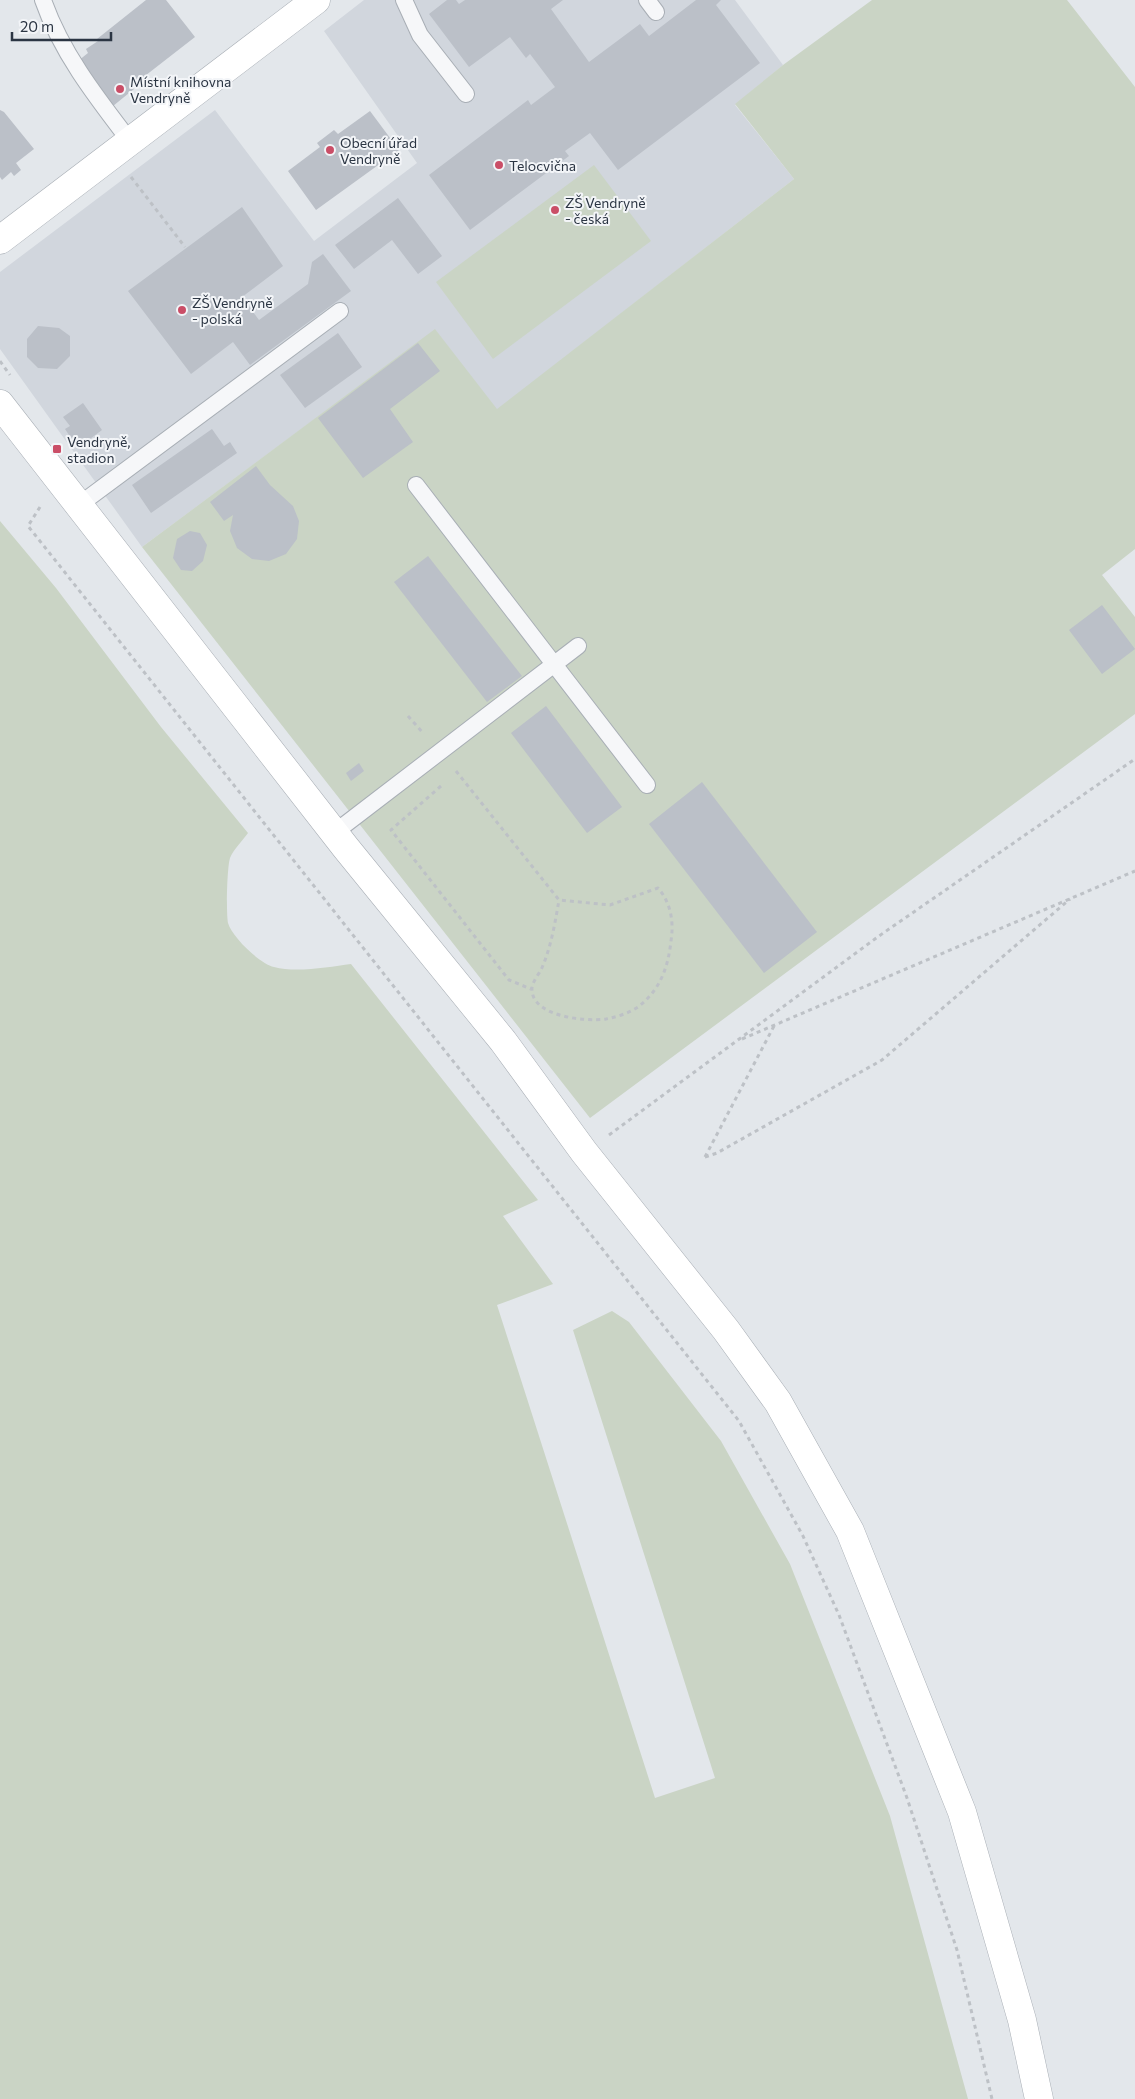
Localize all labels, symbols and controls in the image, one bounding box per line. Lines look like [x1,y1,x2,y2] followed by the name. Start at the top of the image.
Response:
[12,10,111,42] scale bar
[20,17,54,35] text: 20 m
[130,73,231,106] place label: Místní knihovna Vendryně
[114,83,126,95] marker: Místní knihovna Vendryně
[340,134,417,167] place label: Obecní úřad Vendryně
[324,144,336,156] marker: Obecní úřad Vendryně
[509,157,576,174] place label: Telocvična
[493,159,505,171] marker: Telocvična
[565,194,646,227] place label: ZŠ Vendryně - česká
[549,204,561,216] marker: ZŠ Vendryně - česká
[192,294,273,327] place label: ZŠ Vendryně - polská
[176,304,188,316] marker: ZŠ Vendryně - polská
[67,433,131,466] place label: Vendryně, stadion
[51,443,63,455] marker: Vendryně, stadion

